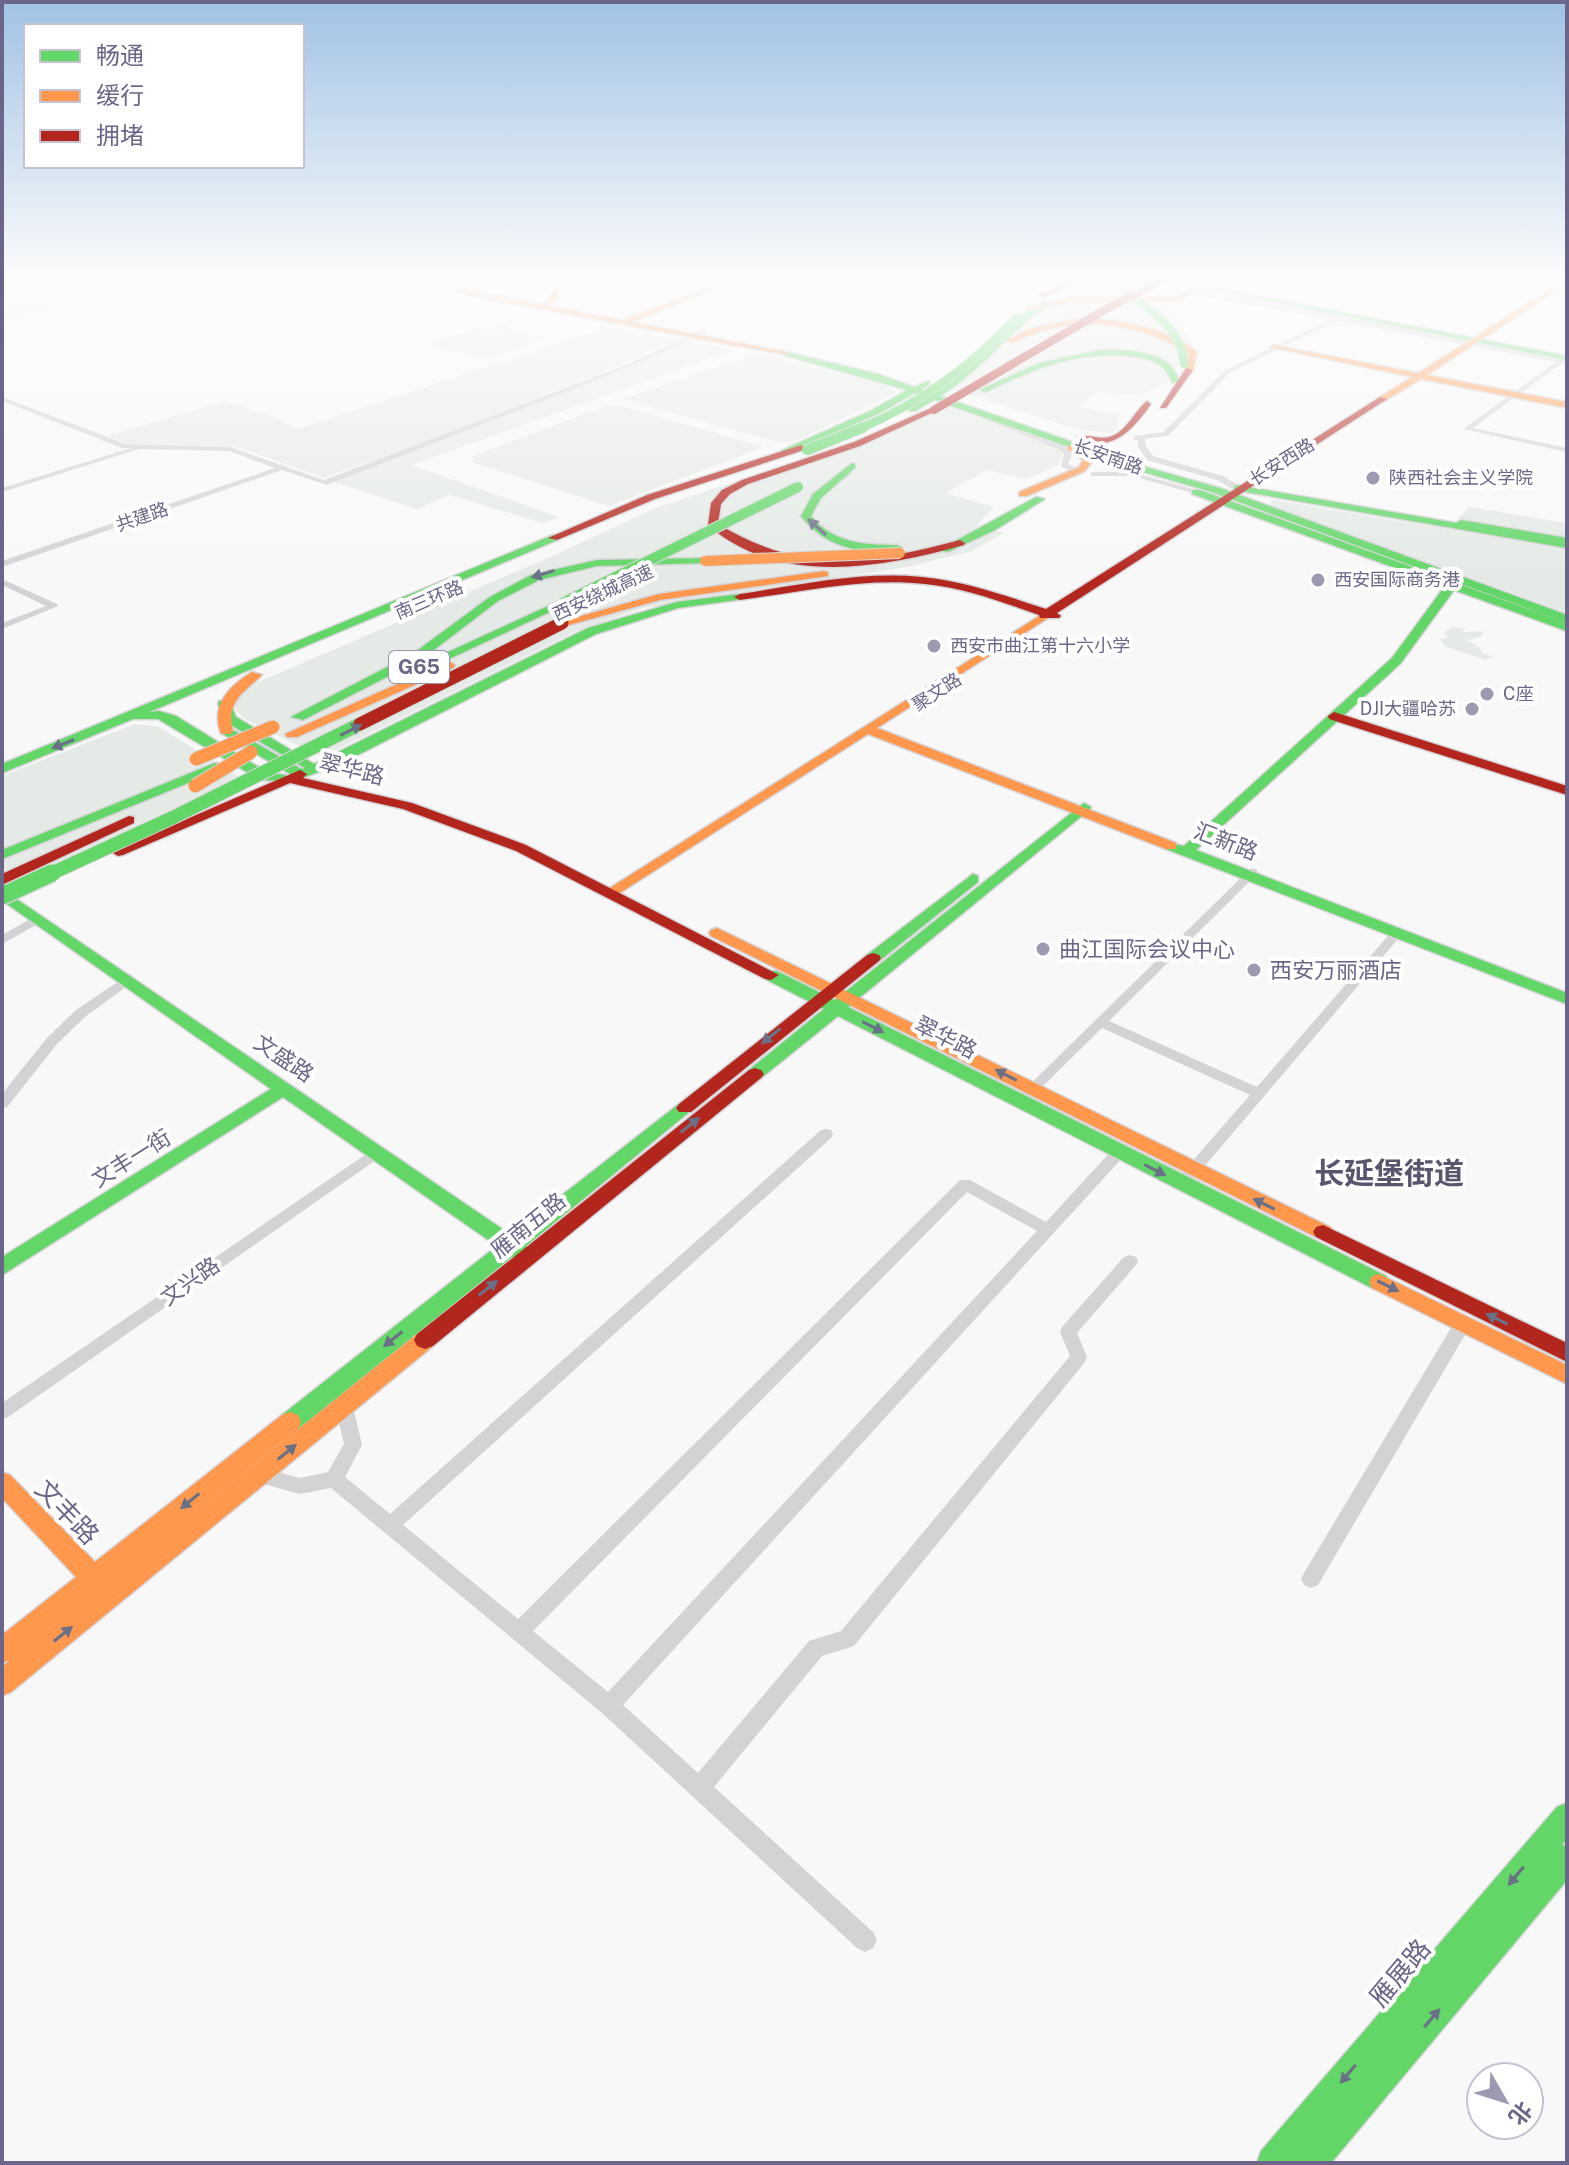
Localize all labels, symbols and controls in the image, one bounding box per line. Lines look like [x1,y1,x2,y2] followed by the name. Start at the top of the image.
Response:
[24,24,304,168] legend
[96,41,144,69] text: 畅通
[96,81,144,109] text: 缓行
[96,121,144,149] text: 拥堵
[1246,434,1318,490] street label: 长安西路
[1071,435,1146,478] street label: 长安南路
[1389,467,1533,488] place label: 陕西社会主义学院
[1364,469,1382,487] marker: 陕西社会主义学院
[113,498,171,535] street label: 共建路
[807,518,827,536] one-way arrow
[549,560,656,625] street label: 西安绕城高速
[531,569,555,581] one-way arrow
[1334,569,1460,590] place label: 西安国际商务港
[1309,571,1327,589] marker: 西安国际商务港
[392,576,466,623] street label: 南三环路
[950,635,1130,656] place label: 西安市曲江第十六小学
[925,637,943,655] marker: 西安市曲江第十六小学
[389,651,449,683] road number: G65
[908,668,965,715] street label: 聚文路
[1503,683,1533,704] place label: C座
[1478,685,1496,703] marker: C座
[1360,698,1456,719] place label: DJI大疆哈苏
[1463,700,1481,718] marker: DJI大疆哈苏
[339,724,362,737] one-way arrow
[51,738,75,751] one-way arrow
[317,748,387,790] street label: 翠华路
[1191,817,1261,865] street label: 汇新路
[1059,936,1235,962] place label: 曲江国际会议中心
[1034,940,1052,958] marker: 曲江国际会议中心
[1270,957,1402,983] place label: 西安万丽酒店
[1245,961,1263,979] marker: 西安万丽酒店
[911,1010,981,1064] street label: 翠华路
[862,1020,885,1034] one-way arrow
[761,1028,781,1044] one-way arrow
[249,1029,319,1087] street label: 文盛路
[995,1069,1018,1082] one-way arrow
[680,1117,700,1134] one-way arrow
[87,1124,175,1192] street label: 文丰一街
[1314,1155,1464,1191] district label: 长延堡街道
[1143,1164,1166,1177] one-way arrow
[486,1187,570,1263] street label: 雁南五路
[1252,1197,1275,1210] one-way arrow
[156,1251,224,1311] street label: 文兴路
[1376,1279,1399,1293] one-way arrow
[478,1280,498,1297] one-way arrow
[1485,1312,1508,1325] one-way arrow
[383,1330,403,1347] one-way arrow
[276,1444,297,1461] one-way arrow
[29,1473,106,1550] street label: 文丰路
[180,1493,200,1509] one-way arrow
[53,1626,73,1643] one-way arrow
[1508,1867,1526,1886] one-way arrow
[1363,1933,1437,2013] street label: 雁展路
[1423,2008,1440,2028] one-way arrow
[1465,2061,1545,2141] north arrow
[1340,2064,1357,2084] one-way arrow
[1504,2097,1538,2130] text: 北

